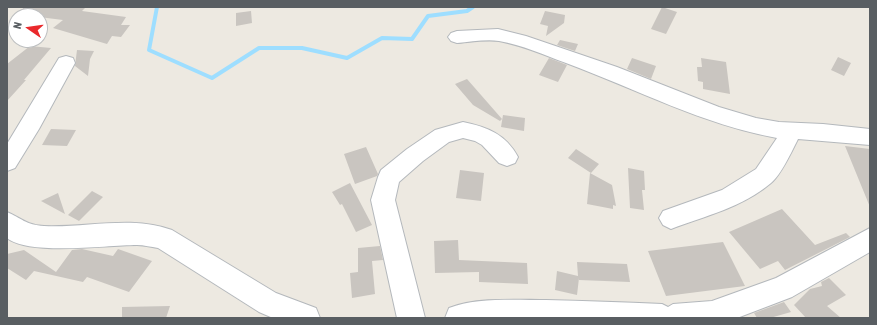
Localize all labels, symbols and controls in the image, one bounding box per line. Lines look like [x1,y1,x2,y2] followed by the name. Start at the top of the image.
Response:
[8,8,48,48] north arrow
[11,21,24,30] text: N

